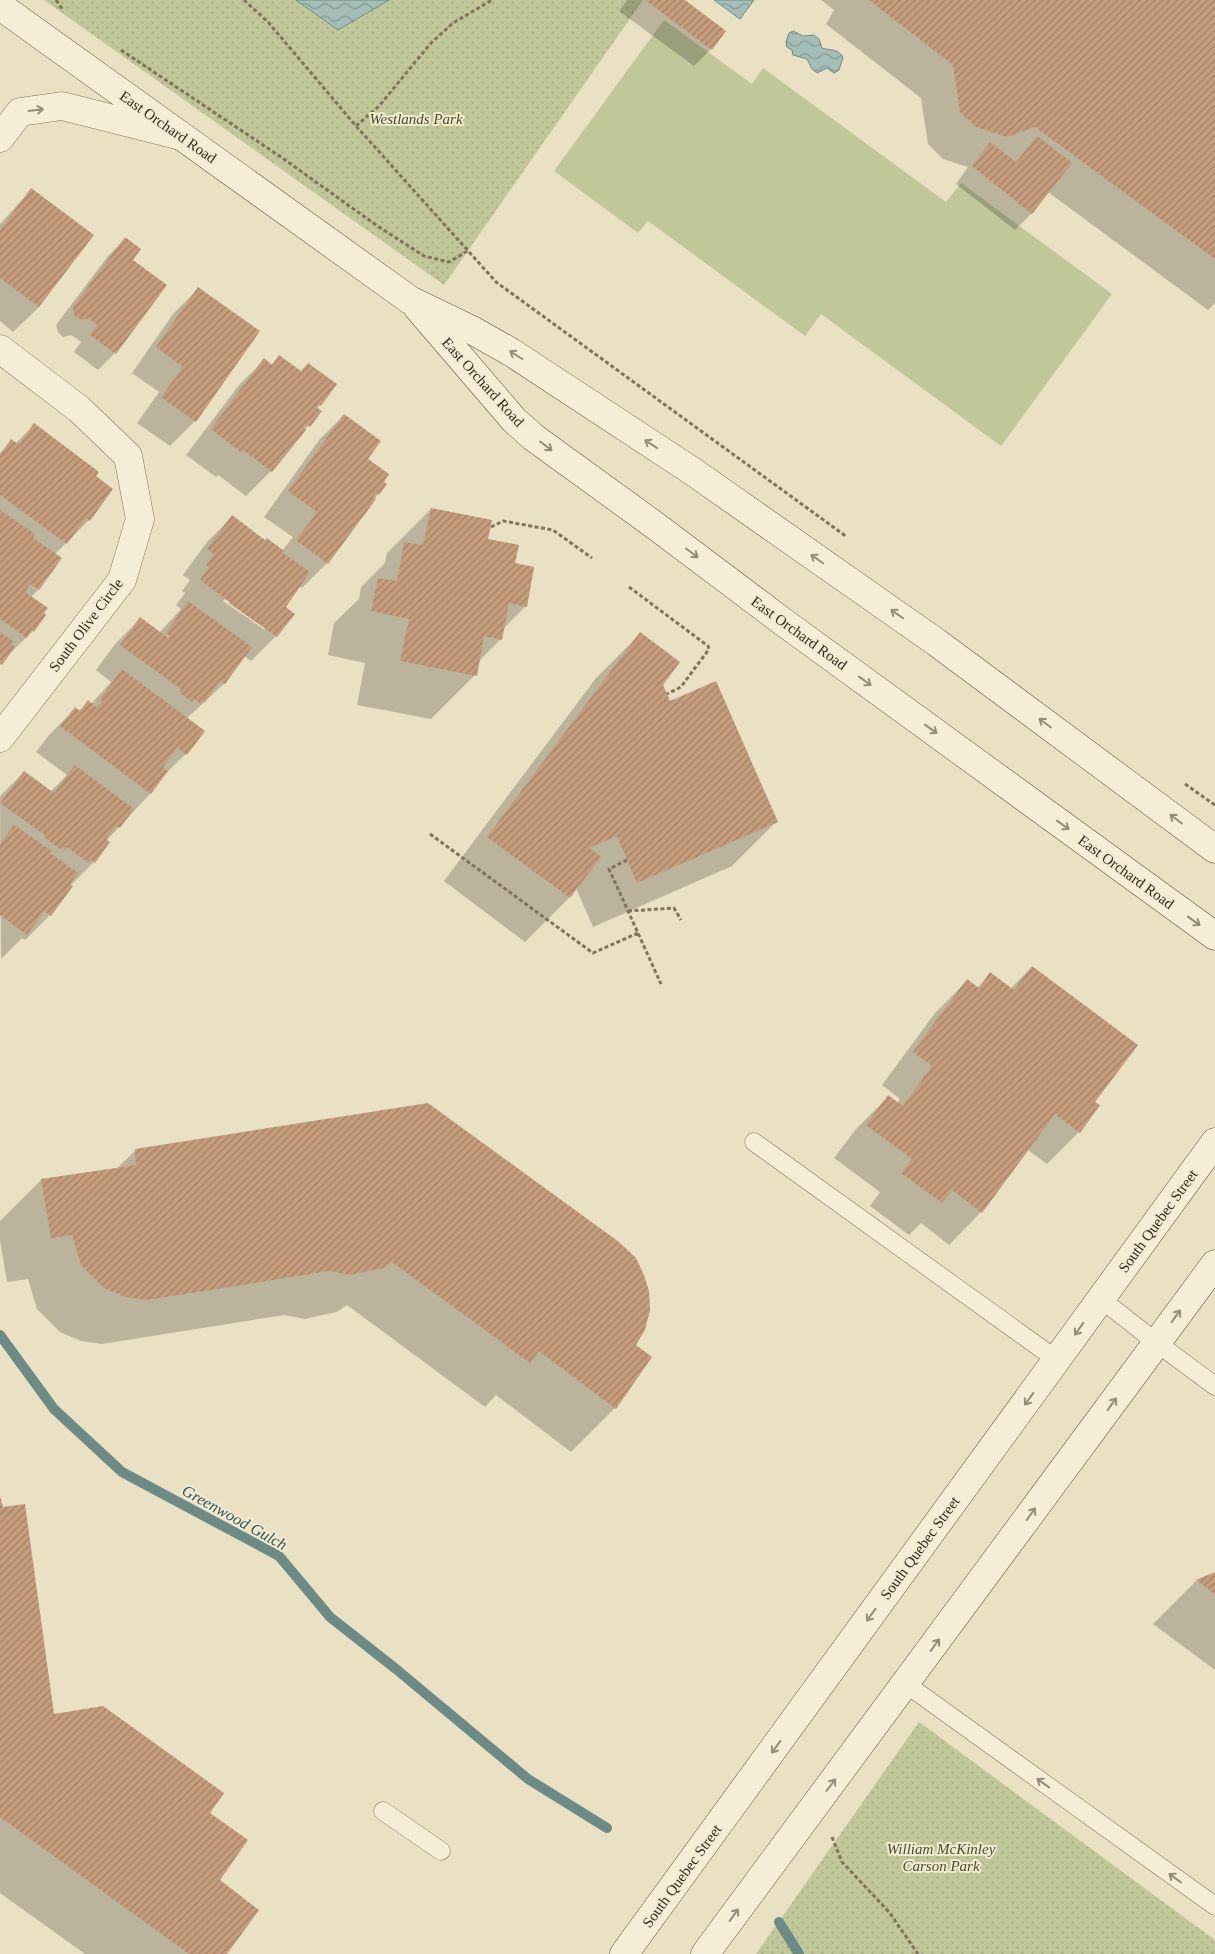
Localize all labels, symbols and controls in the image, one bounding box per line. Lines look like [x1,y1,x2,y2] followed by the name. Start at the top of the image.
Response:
[117,88,220,167] street label: East Orchard Road
[27,104,43,114] one-way arrow
[369,111,463,127] park label: Westlands Park
[439,334,527,430] street label: East Orchard Road
[509,350,523,360] one-way arrow
[645,439,659,449] one-way arrow
[539,441,552,452] one-way arrow
[685,548,699,558] one-way arrow
[811,554,825,564] one-way arrow
[46,575,126,675] street label: South Olive Circle
[748,593,850,673] street label: East Orchard Road
[890,609,904,619] one-way arrow
[858,676,872,686] one-way arrow
[1039,717,1052,728] one-way arrow
[924,724,937,735] one-way arrow
[1170,814,1183,825] one-way arrow
[1055,820,1069,830] one-way arrow
[1075,832,1177,912] street label: East Orchard Road
[1187,916,1201,926] one-way arrow
[1115,1166,1201,1276] street label: South Quebec Street
[1171,1310,1182,1323] one-way arrow
[1074,1322,1084,1336] one-way arrow
[1023,1392,1034,1405] one-way arrow
[1107,1397,1117,1411] one-way arrow
[179,1482,290,1553] water label: Greenwood Gulch
[877,1493,963,1603] street label: South Quebec Street
[1026,1507,1036,1521] one-way arrow
[866,1608,876,1622] one-way arrow
[929,1639,940,1652] one-way arrow
[770,1740,781,1753] one-way arrow
[826,1778,836,1792] one-way arrow
[1037,1778,1051,1788] one-way arrow
[639,1821,725,1931] street label: South Quebec Street
[887,1841,996,1874] park label: William McKinley Carson Park
[1169,1873,1183,1883] one-way arrow
[728,1909,739,1922] one-way arrow

